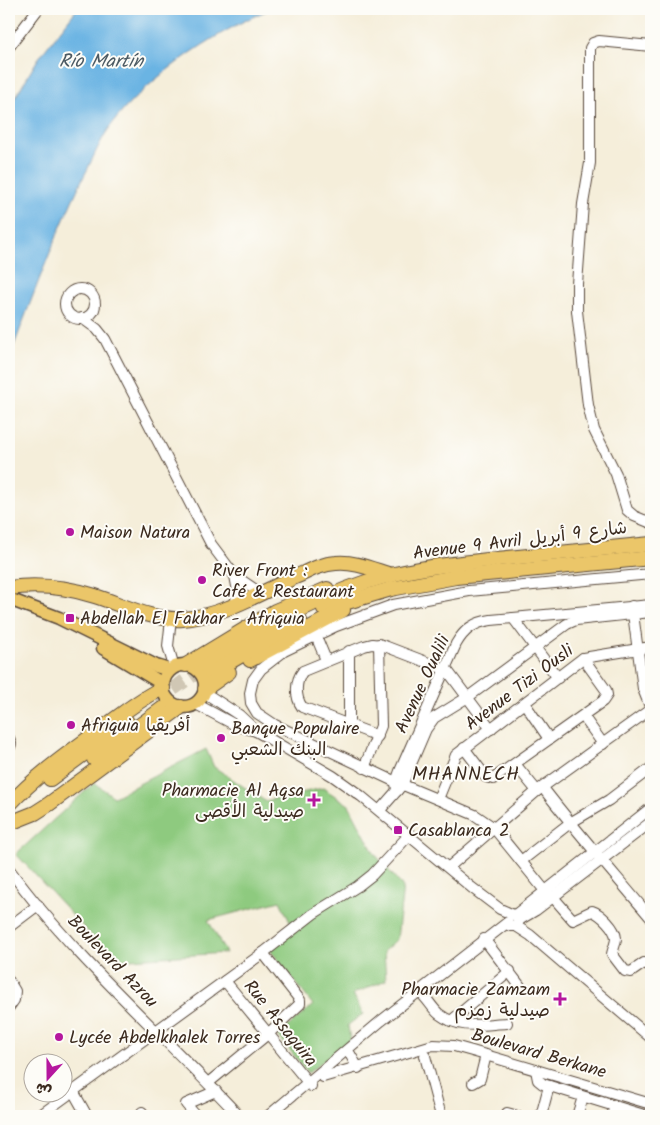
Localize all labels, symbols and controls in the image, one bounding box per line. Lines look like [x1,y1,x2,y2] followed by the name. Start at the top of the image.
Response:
[59,47,145,77] water label: Río Martín
[412,514,629,569] street label: Avenue 9 Avril شارع 9 أبريل
[80,519,190,548] place label: Maison Natura
[64,526,76,538] marker: Maison Natura
[212,557,355,607] place label: River Front : Café & Restaurant
[196,574,208,586] marker: River Front : Café & Restaurant
[80,605,305,634] place label: Abdellah El Fakhar - Afriquia
[64,612,76,624] marker: Abdellah El Fakhar - Afriquia
[388,630,459,739] street label: Avenue Oualili
[459,637,581,739] street label: Avenue Tizi Ousli
[81,712,191,741] place label: Afriquia أفريقيا
[231,715,359,765] place label: Banque Populaire البنك الشعبي
[65,719,77,731] marker: Afriquia أفريقيا
[215,732,227,744] marker: Banque Populaire البنك الشعبي
[412,760,520,790] district label: MHANNECH
[162,777,304,827] place label: Pharmacie Al Aqsa صيدلية الأقصى
[308,794,320,806] marker: Pharmacie Al Aqsa صيدلية الأقصى
[408,817,509,846] place label: Casablanca 2
[392,824,404,836] marker: Casablanca 2
[60,909,164,1016] street label: Boulevard Azrou
[235,974,324,1074] street label: Rue Assaguira
[401,976,550,1026] place label: Pharmacie Zamzam صيدلية زمزم
[554,993,566,1005] marker: Pharmacie Zamzam صيدلية زمزم
[468,1021,609,1088] street label: Boulevard Berkane
[69,1024,261,1053] place label: Lycée Abdelkhalek Torres
[53,1031,65,1043] marker: Lycée Abdelkhalek Torres
[22,1052,72,1102] north arrow
[33,1076,55,1102] text: ش

